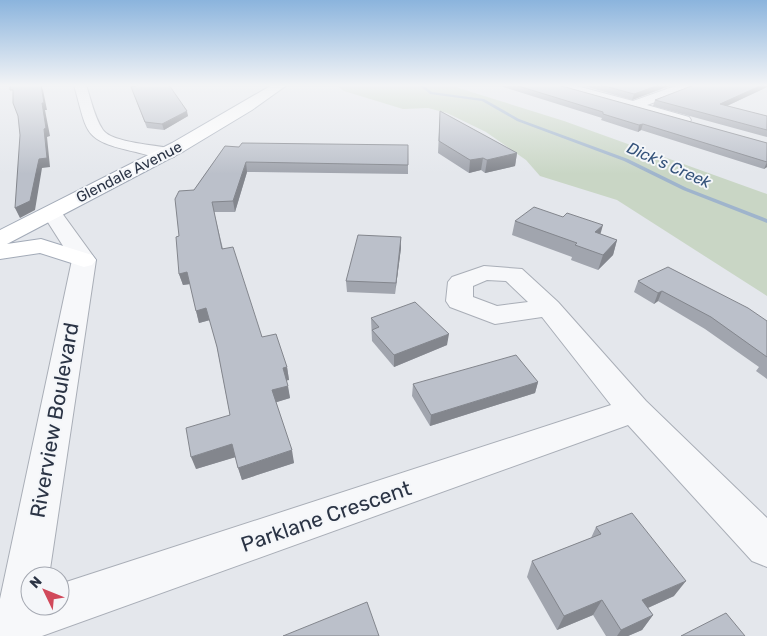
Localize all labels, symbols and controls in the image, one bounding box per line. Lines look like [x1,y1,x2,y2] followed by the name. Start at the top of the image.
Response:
[73,138,185,206] street label: Glendale Avenue
[624,138,715,192] water label: Dick's Creek
[25,320,83,520] street label: Riverview Boulevard
[238,475,414,557] street label: Parklane Crescent
[20,566,70,616] north arrow
[26,573,46,592] text: N

